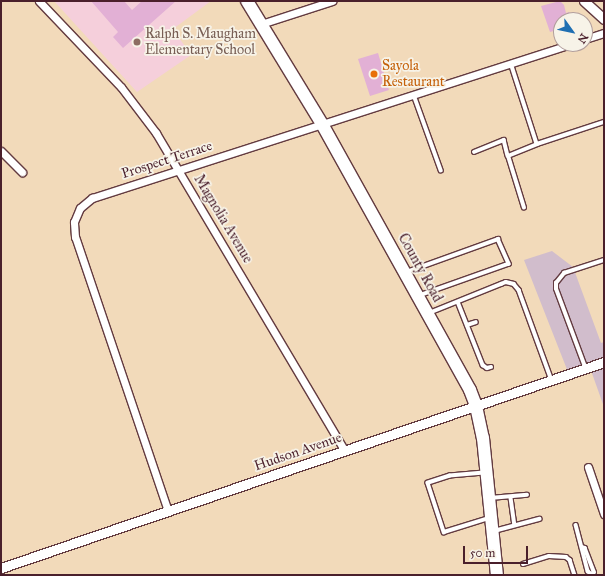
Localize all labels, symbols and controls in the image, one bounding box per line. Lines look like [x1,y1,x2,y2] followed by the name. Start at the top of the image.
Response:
[553,12,593,52] north arrow
[145,26,256,58] place label: Ralph S. Maugham Elementary School
[575,31,591,46] text: N
[132,37,142,47] marker: Ralph S. Maugham Elementary School
[382,58,445,90] place label: Sayola Restaurant
[369,69,379,79] marker: Sayola Restaurant
[119,137,215,183] street label: Prospect Terrace
[190,172,256,266] street label: Magnolia Avenue
[394,231,446,305] street label: County Road
[252,429,344,475] street label: Hudson Avenue
[465,538,530,564] scale bar
[470,546,495,560] text: 50 m

